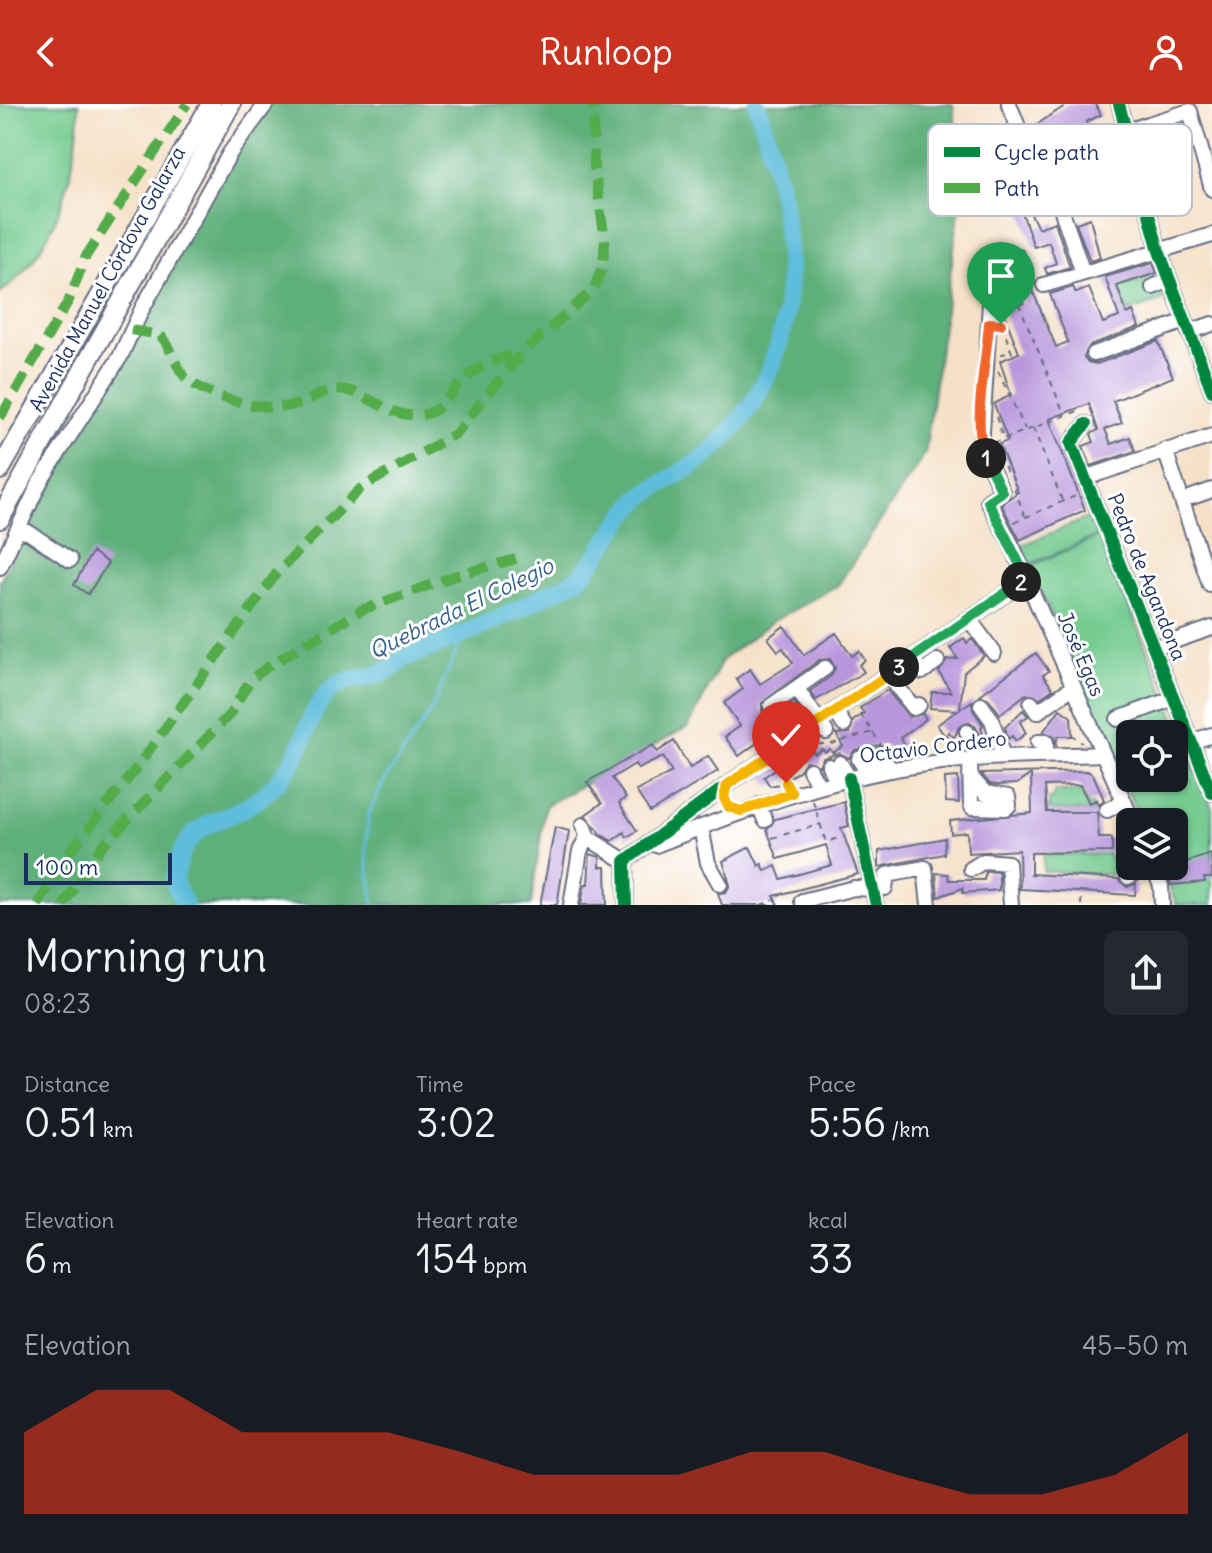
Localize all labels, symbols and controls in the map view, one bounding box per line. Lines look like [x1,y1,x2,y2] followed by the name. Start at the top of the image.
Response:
[24,30,68,74] icon: back
[539,30,673,75] text: Runloop
[1144,30,1188,74] icon: person
[928,124,1192,216] legend
[994,138,1099,166] text: Cycle path
[23,142,190,416] street label: Avenida Manuel Córdova Galarza
[994,174,1039,202] text: Path
[967,242,1035,324] pin
[979,254,1023,298] icon: arrive
[966,438,1006,478] pin: 1
[982,444,990,472] text: 1
[1103,490,1192,664] street label: Pedro de Agandona
[364,551,559,665] water label: Quebrada El Colegio
[1001,562,1041,602] pin: 2
[1015,568,1027,596] text: 2
[1053,608,1110,700] street label: José Egas
[879,647,919,687] pin: 3
[893,653,905,681] text: 3
[752,701,820,783] pin
[764,713,808,757] icon: check
[1116,720,1188,880] map controls
[1116,720,1188,792] button: locate
[858,725,1008,768] street label: Octavio Cordero
[1116,808,1188,880] button: layers
[24,849,172,885] scale bar
[36,853,98,881] text: 100 m
[24,929,267,984] text: Morning run
[1104,931,1188,1015] button: share
[24,987,91,1020] text: 08:23
[24,1070,110,1098] text: Distance
[416,1070,464,1098] text: Time
[808,1070,856,1098] text: Pace
[24,1098,97,1148] text: 0.51
[416,1098,496,1148] text: 3:02
[808,1098,886,1148] text: 5:56
[97,1115,133,1143] text: km
[886,1115,930,1143] text: /km
[24,1206,114,1234] text: Elevation
[416,1206,518,1234] text: Heart rate
[808,1206,848,1234] text: kcal
[24,1234,47,1284] text: 6
[416,1234,478,1284] text: 154
[808,1234,853,1284] text: 33
[47,1251,72,1279] text: m
[478,1251,527,1279] text: bpm
[24,1329,131,1362] text: Elevation
[1082,1329,1188,1362] text: 45–50 m

